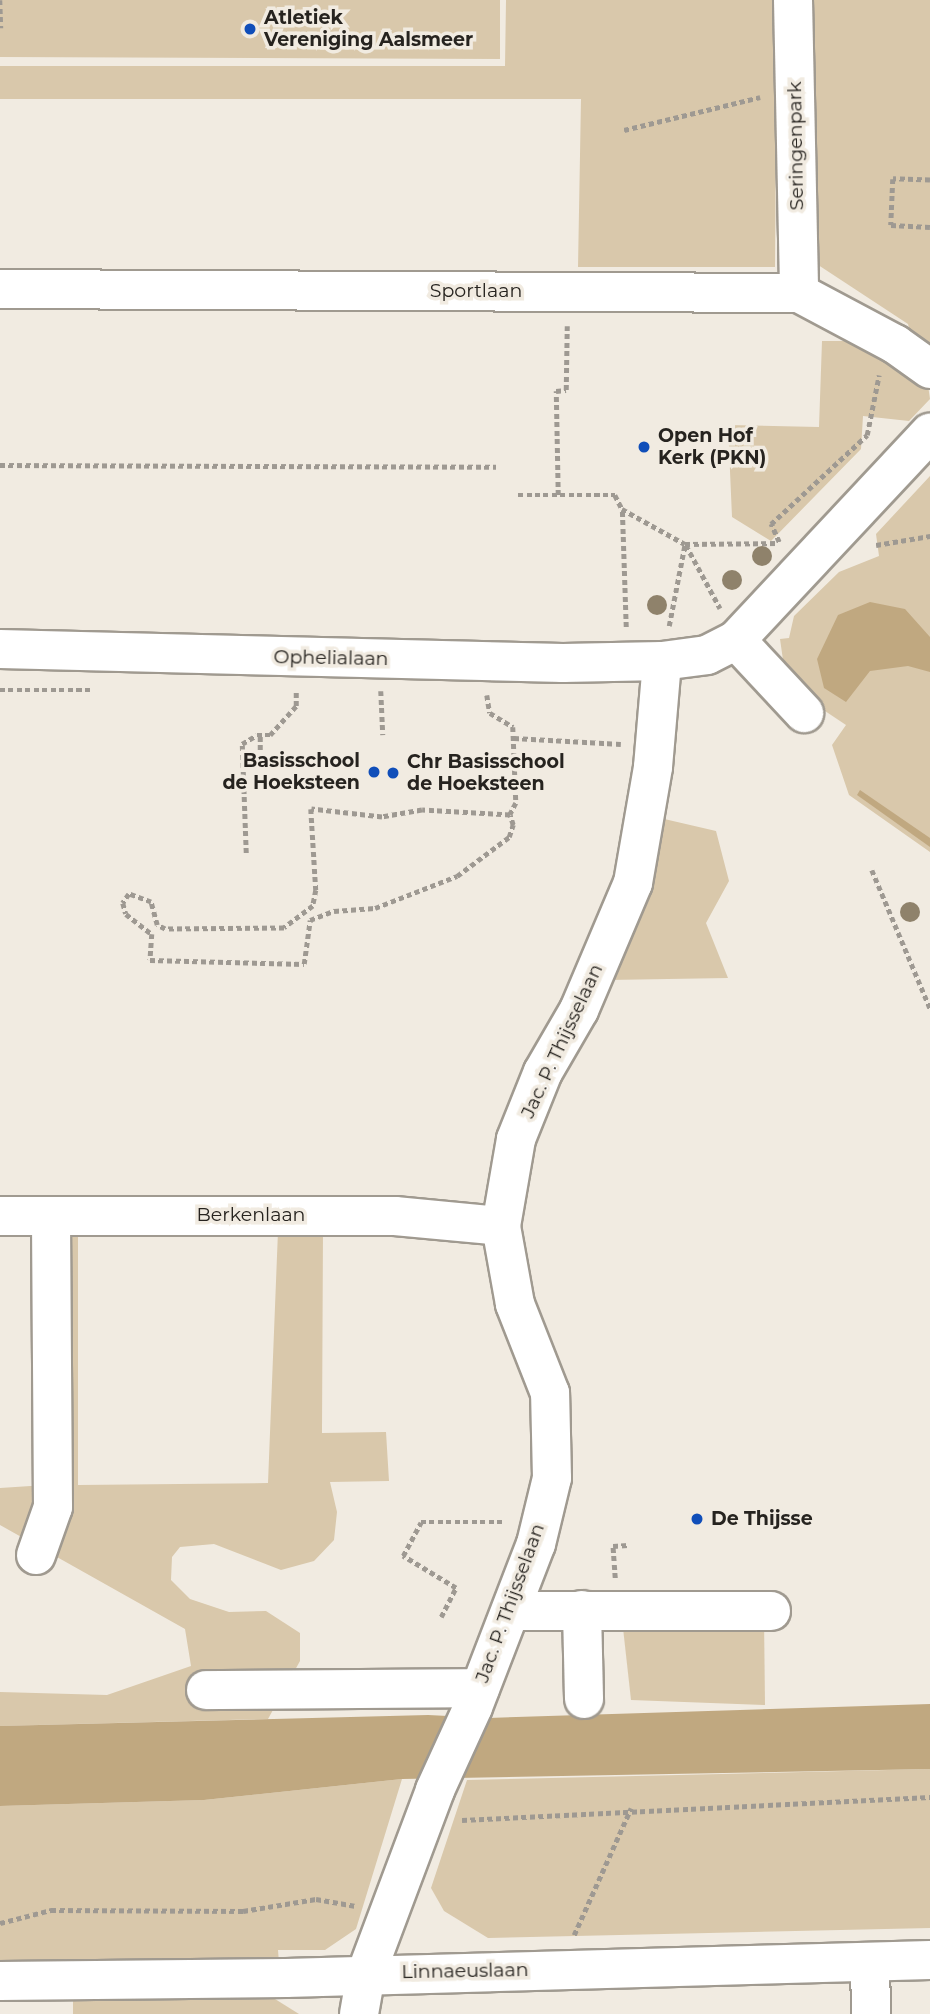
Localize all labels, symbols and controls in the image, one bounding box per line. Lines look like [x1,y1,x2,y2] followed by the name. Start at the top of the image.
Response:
[264,7,473,51] place label: Atletiek Vereniging Aalsmeer
[242,21,258,37] marker: Atletiek Vereniging Aalsmeer
[783,81,809,211] street label: Seringenpark
[430,280,522,302] street label: Sportlaan
[658,425,766,469] place label: Open Hof Kerk (PKN)
[636,439,652,455] marker: Open Hof Kerk (PKN)
[273,646,389,670] street label: Ophelialaan
[222,750,360,794] place label: Basisschool de Hoeksteen
[407,751,565,795] place label: Chr Basisschool de Hoeksteen
[366,764,382,780] marker: Basisschool de Hoeksteen
[385,765,401,781] marker: Chr Basisschool de Hoeksteen
[516,960,608,1122] street label: Jac. P. Thijsselaan
[197,1204,305,1226] street label: Berkenlaan
[711,1508,813,1530] place label: De Thijsse
[689,1511,705,1527] marker: De Thijsse
[471,1520,549,1686] street label: Jac. P. Thijsselaan
[401,1958,529,1984] street label: Linnaeuslaan

